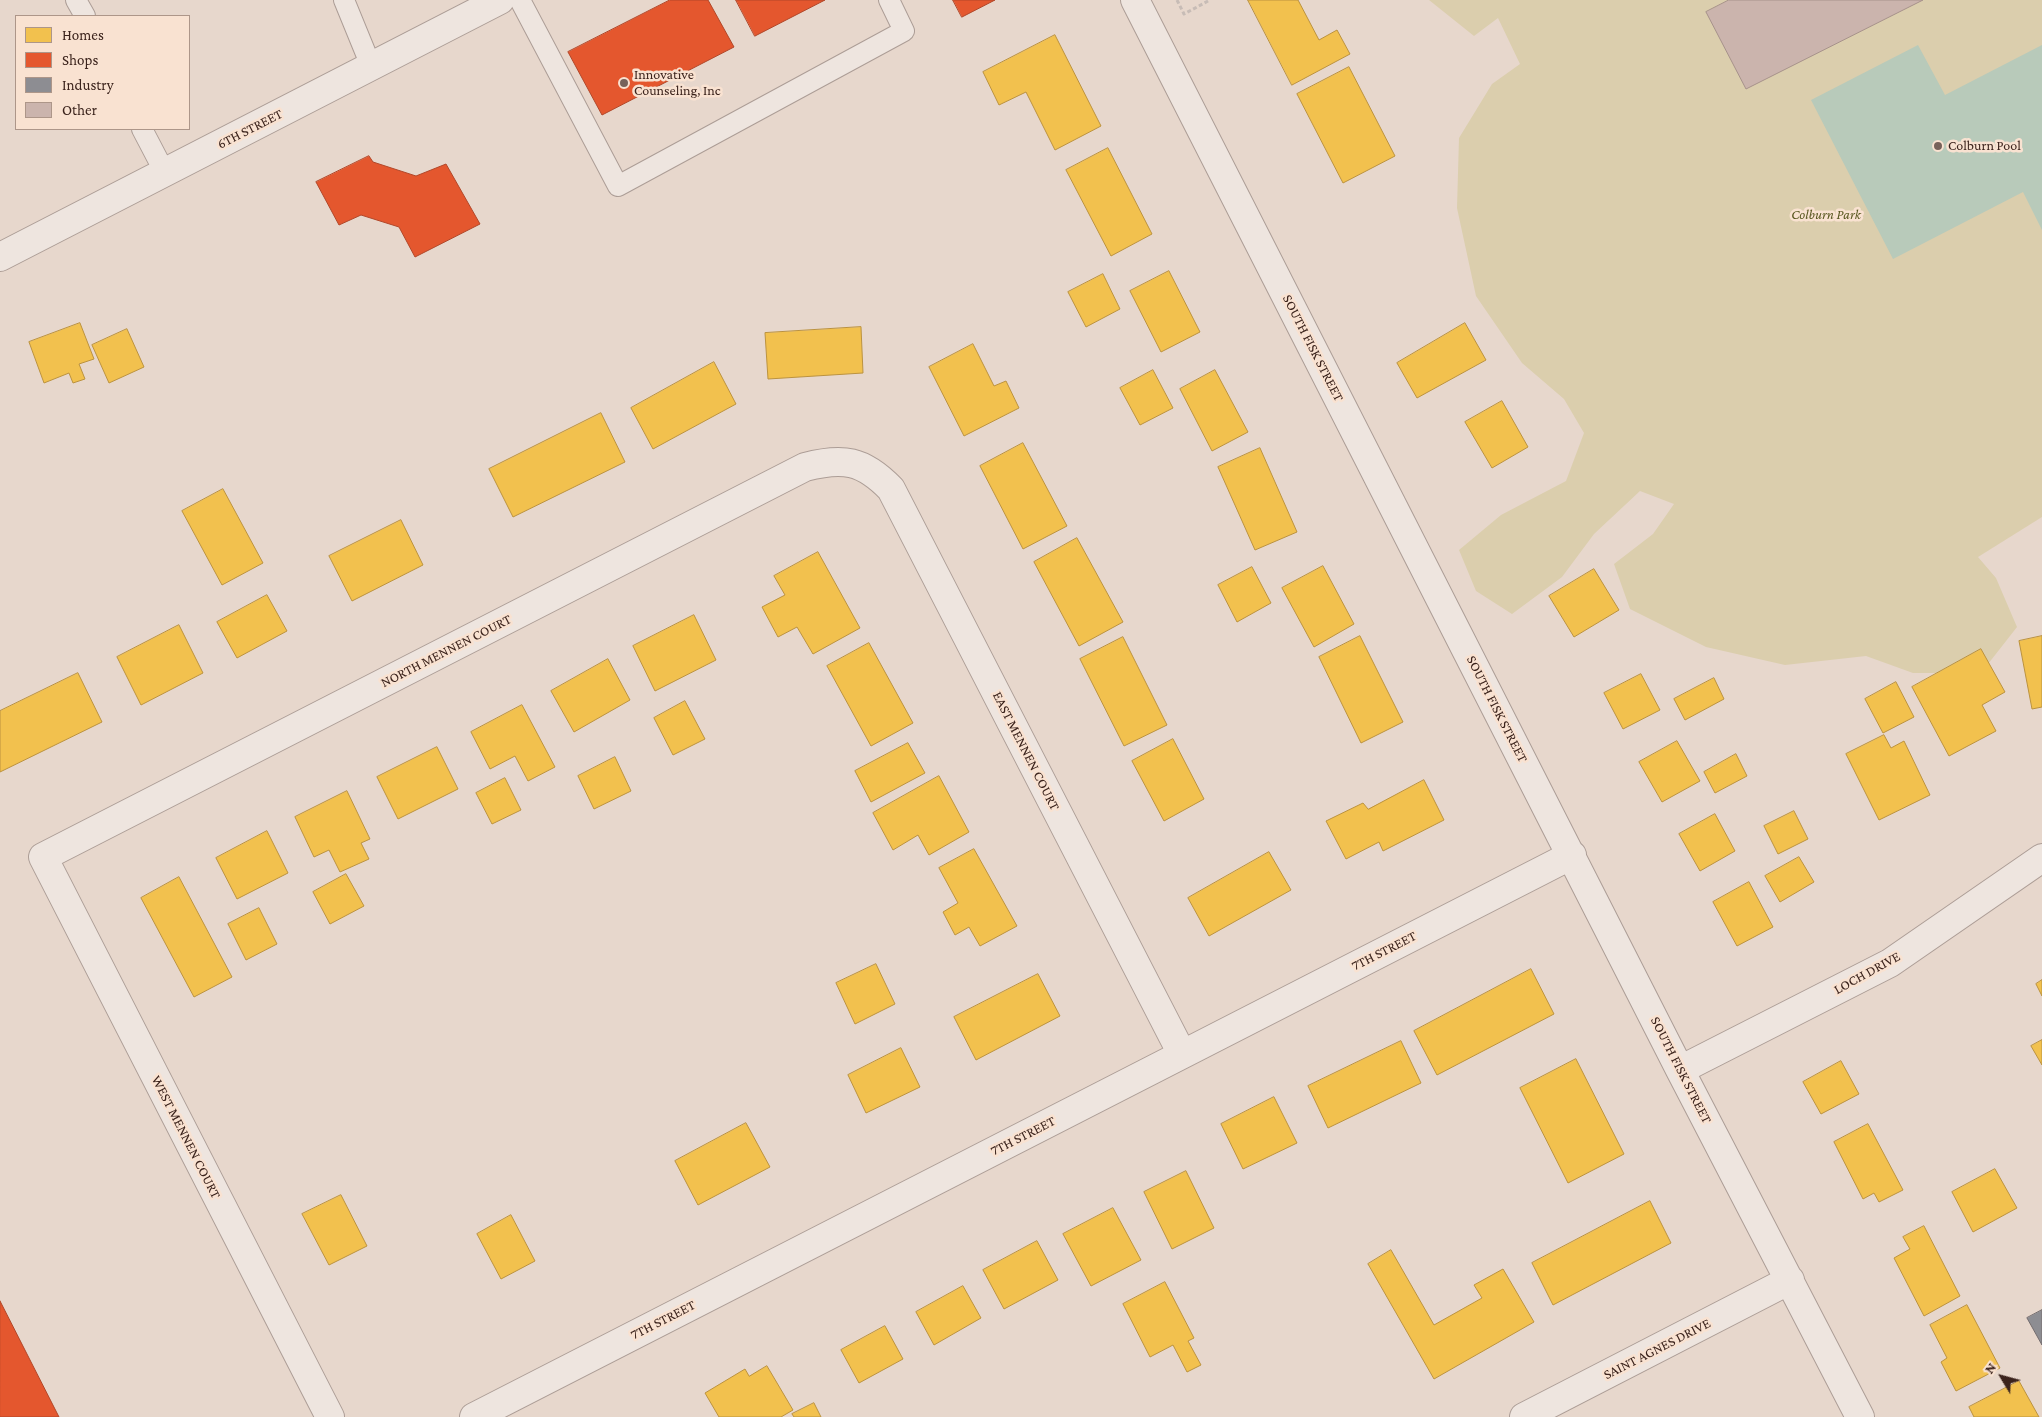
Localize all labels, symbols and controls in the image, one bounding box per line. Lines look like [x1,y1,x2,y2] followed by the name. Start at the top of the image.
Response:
[15,15,190,130] legend
[62,27,104,43] text: Homes
[62,52,98,68] text: Shops
[634,67,721,100] place label: Innovative Counseling, Inc
[62,77,114,93] text: Industry
[618,77,630,89] marker: Innovative Counseling, Inc
[62,102,97,118] text: Other
[215,105,285,153] street label: 6TH STREET
[1948,138,2021,154] place label: Colburn Pool
[1932,140,1944,152] marker: Colburn Pool
[1791,207,1861,223] park label: Colburn Park
[1279,292,1347,404] street label: SOUTH FISK STREET
[378,611,514,691] street label: NORTH MENNEN COURT
[1463,653,1531,765] street label: SOUTH FISK STREET
[989,689,1063,813] street label: EAST MENNEN COURT
[1349,928,1419,974] street label: 7TH STREET
[1831,948,1903,998] street label: LOCH DRIVE
[1647,1014,1715,1126] street label: SOUTH FISK STREET
[148,1073,224,1201] street label: WEST MENNEN COURT
[988,1113,1058,1159] street label: 7TH STREET
[628,1297,698,1343] street label: 7TH STREET
[1601,1315,1713,1383] street label: SAINT AGNES DRIVE
[1977,1352,2027,1402] north arrow
[1981,1359,1999,1377] text: N

